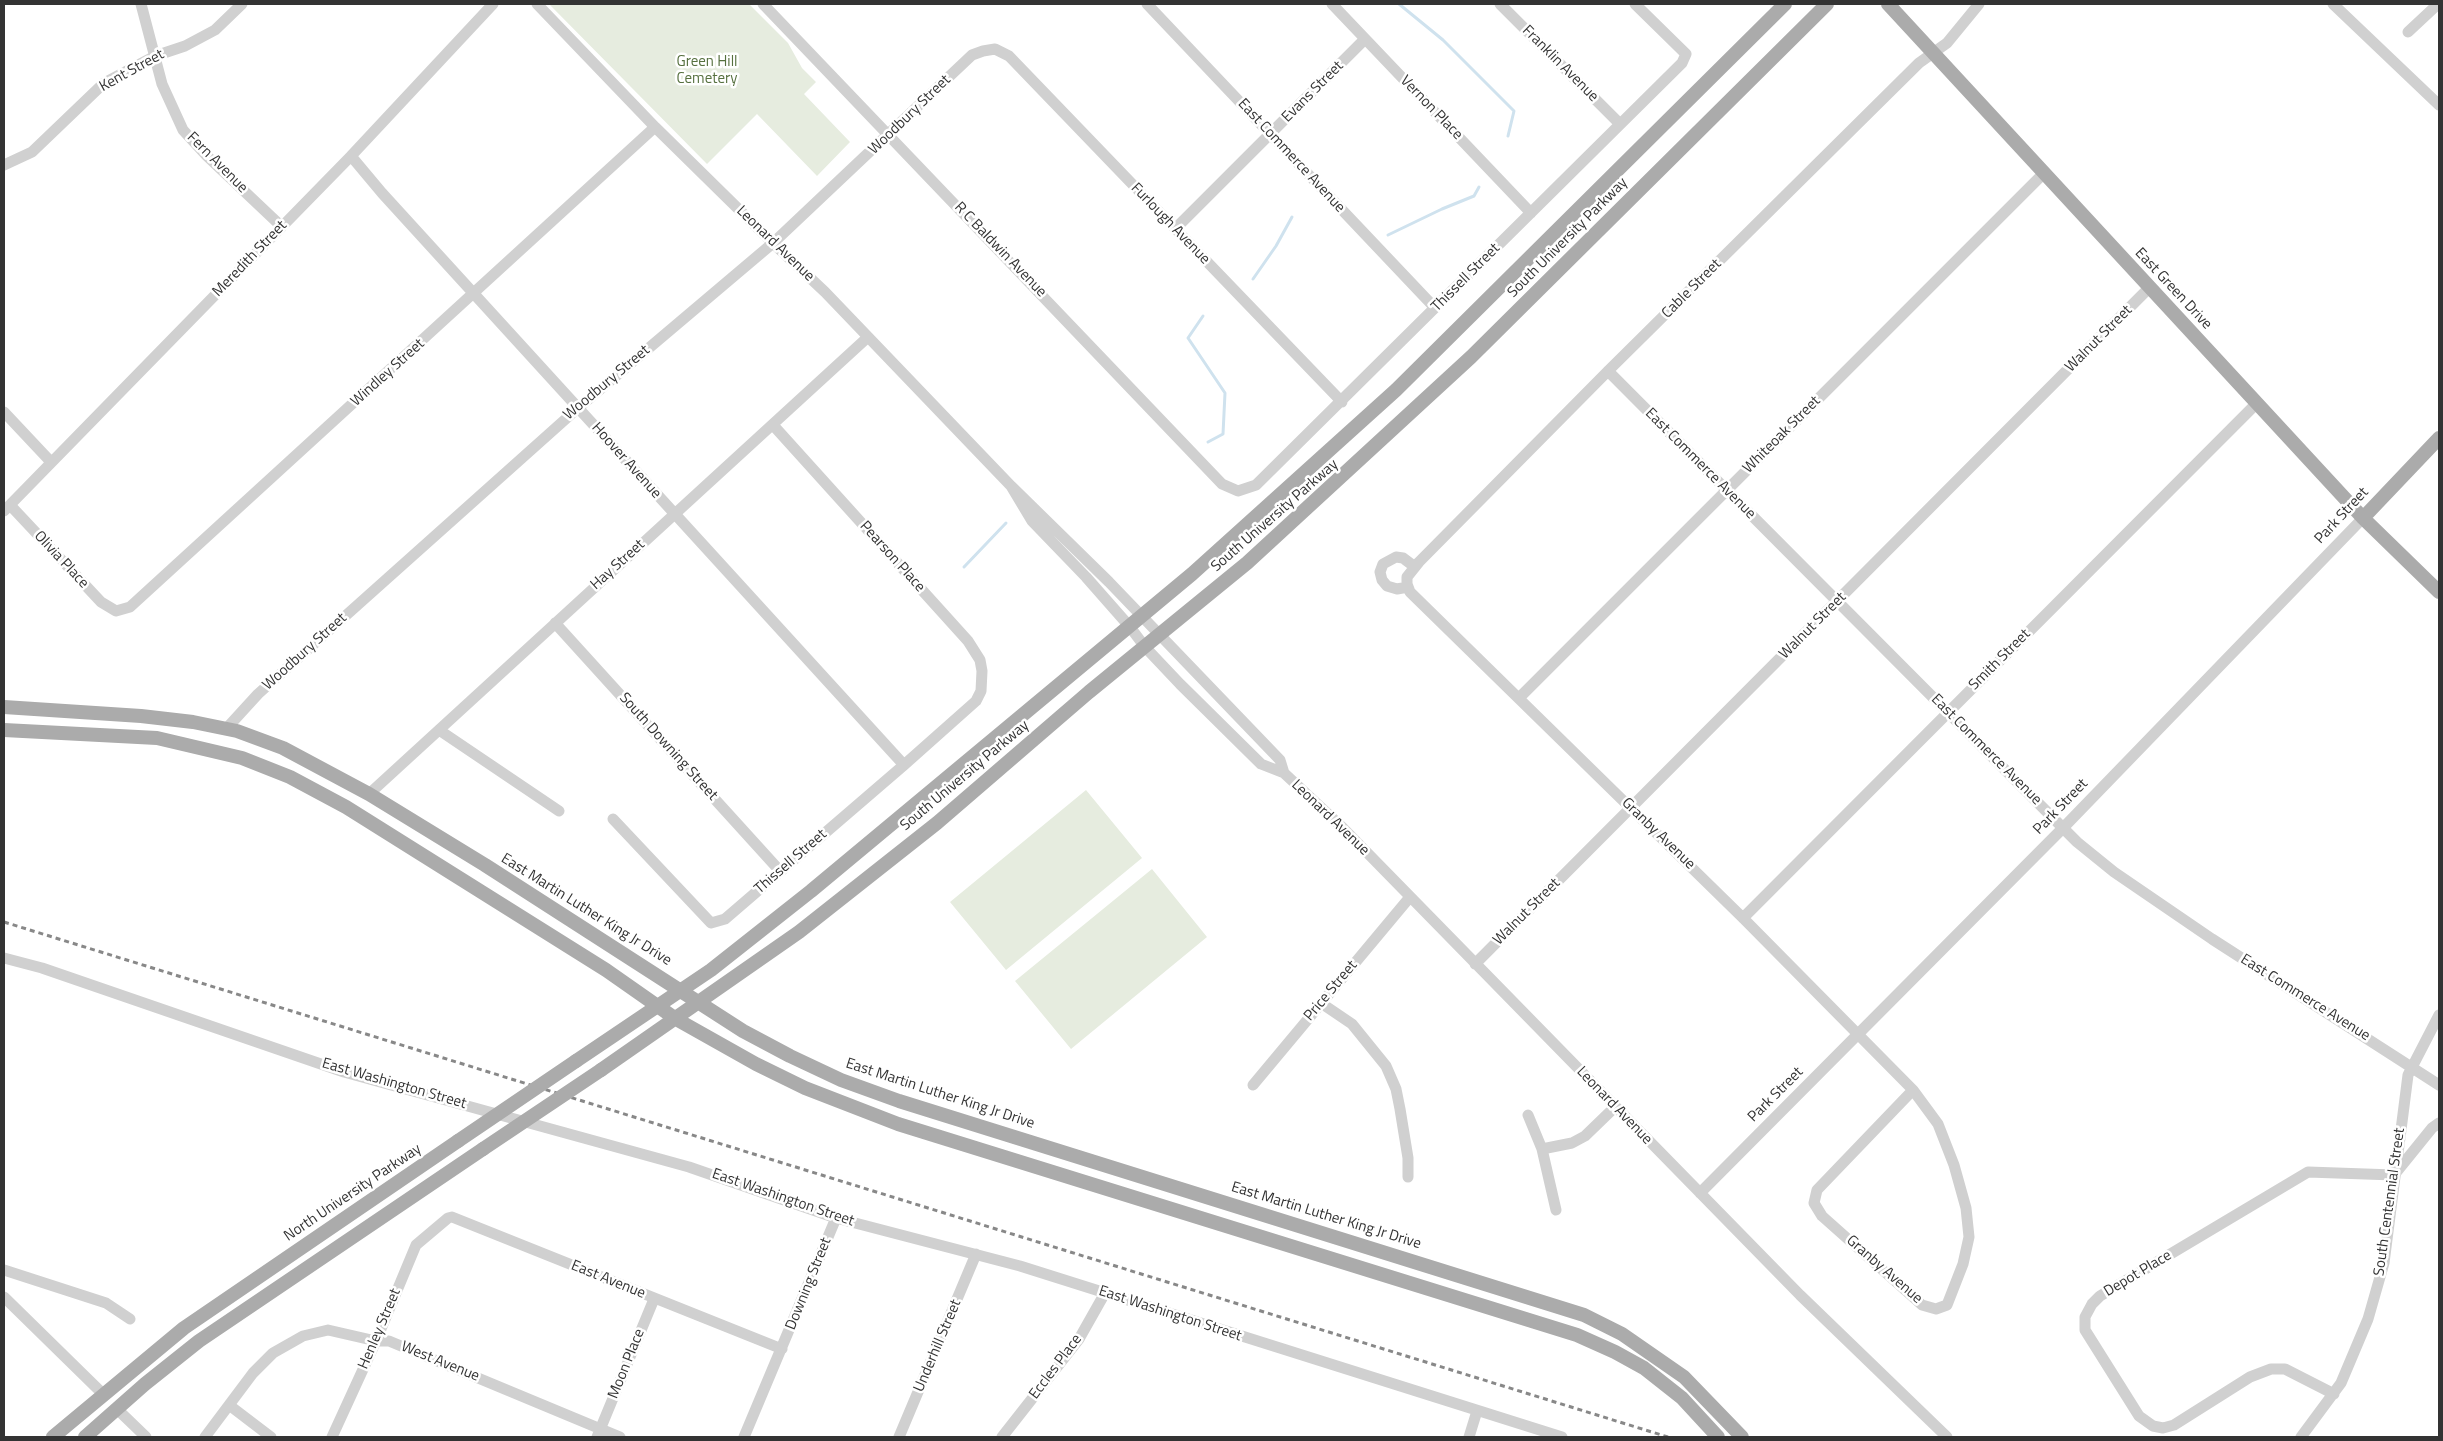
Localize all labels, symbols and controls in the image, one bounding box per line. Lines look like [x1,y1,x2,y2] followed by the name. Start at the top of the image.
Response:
[1518,22,1602,106] street label: Franklin Avenue
[97,46,167,96] street label: Kent Street
[676,53,738,88] park label: Green Hill Cemetery
[1278,57,1348,127] street label: Evans Street
[865,71,955,159] street label: Woodbury Street
[1396,72,1466,144] street label: Vernon Place
[1234,95,1348,217] street label: East Commerce Avenue
[183,129,251,197] street label: Fern Avenue
[1504,174,1632,302] street label: South University Parkway
[1127,180,1213,268] street label: Furlough Avenue
[950,199,1050,301] street label: R C Baldwin Avenue
[732,202,818,286] street label: Leonard Avenue
[209,217,291,301] street label: Meredith Street
[1428,240,1504,316] street label: Thissell Street
[2131,244,2215,334] street label: East Green Drive
[1659,256,1725,322] street label: Cable Street
[2062,302,2136,376] street label: Walnut Street
[348,335,428,411] street label: Windley Street
[560,342,654,424] street label: Woodbury Street
[1740,393,1824,477] street label: Whiteoak Street
[1641,405,1759,523] street label: East Commerce Avenue
[587,419,665,503] street label: Hoover Avenue
[1208,456,1342,576] street label: South University Parkway
[2311,484,2373,548] street label: Park Street
[855,518,929,596] street label: Pearson Place
[30,528,92,592] street label: Olivia Place
[587,536,649,594] street label: Hay Street
[1776,589,1850,663] street label: Walnut Street
[259,610,351,694] street label: Woodbury Street
[1966,626,2034,694] street label: Smith Street
[615,689,721,805] street label: South Downing Street
[1927,691,2045,809] street label: East Commerce Avenue
[897,717,1033,835] street label: South University Parkway
[2030,775,2092,839] street label: Park Street
[1287,776,1373,860] street label: Leonard Avenue
[1618,794,1698,874] street label: Granby Avenue
[751,826,831,898] street label: Thissell Street
[497,850,675,970] street label: East Martin Luther King Jr Drive
[1490,875,1564,949] street label: Walnut Street
[2237,951,2373,1045] street label: East Commerce Avenue
[1301,957,1361,1025] street label: Price Street
[320,1055,468,1113] street label: East Washington Street
[843,1055,1037,1133] street label: East Martin Luther King Jr Drive
[1572,1063,1656,1149] street label: Leonard Avenue
[1745,1064,1807,1126] street label: Park Street
[2371,1127,2409,1277] street label: South Centennial Street
[281,1140,425,1246] street label: North University Parkway
[710,1165,856,1231] street label: East Washington Street
[1229,1179,1423,1253] street label: East Martin Luther King Jr Drive
[1842,1232,1926,1308] street label: Granby Avenue
[782,1235,836,1333] street label: Downing Street
[2101,1247,2175,1301] street label: Depot Place
[568,1257,648,1303] street label: East Avenue
[1096,1282,1244,1346] street label: East Washington Street
[355,1286,405,1372] street label: Henley Street
[910,1297,966,1395] street label: Underhill Street
[605,1326,649,1402] street label: Moon Place
[1026,1331,1086,1403] street label: Eccles Place
[398,1338,482,1386] street label: West Avenue

